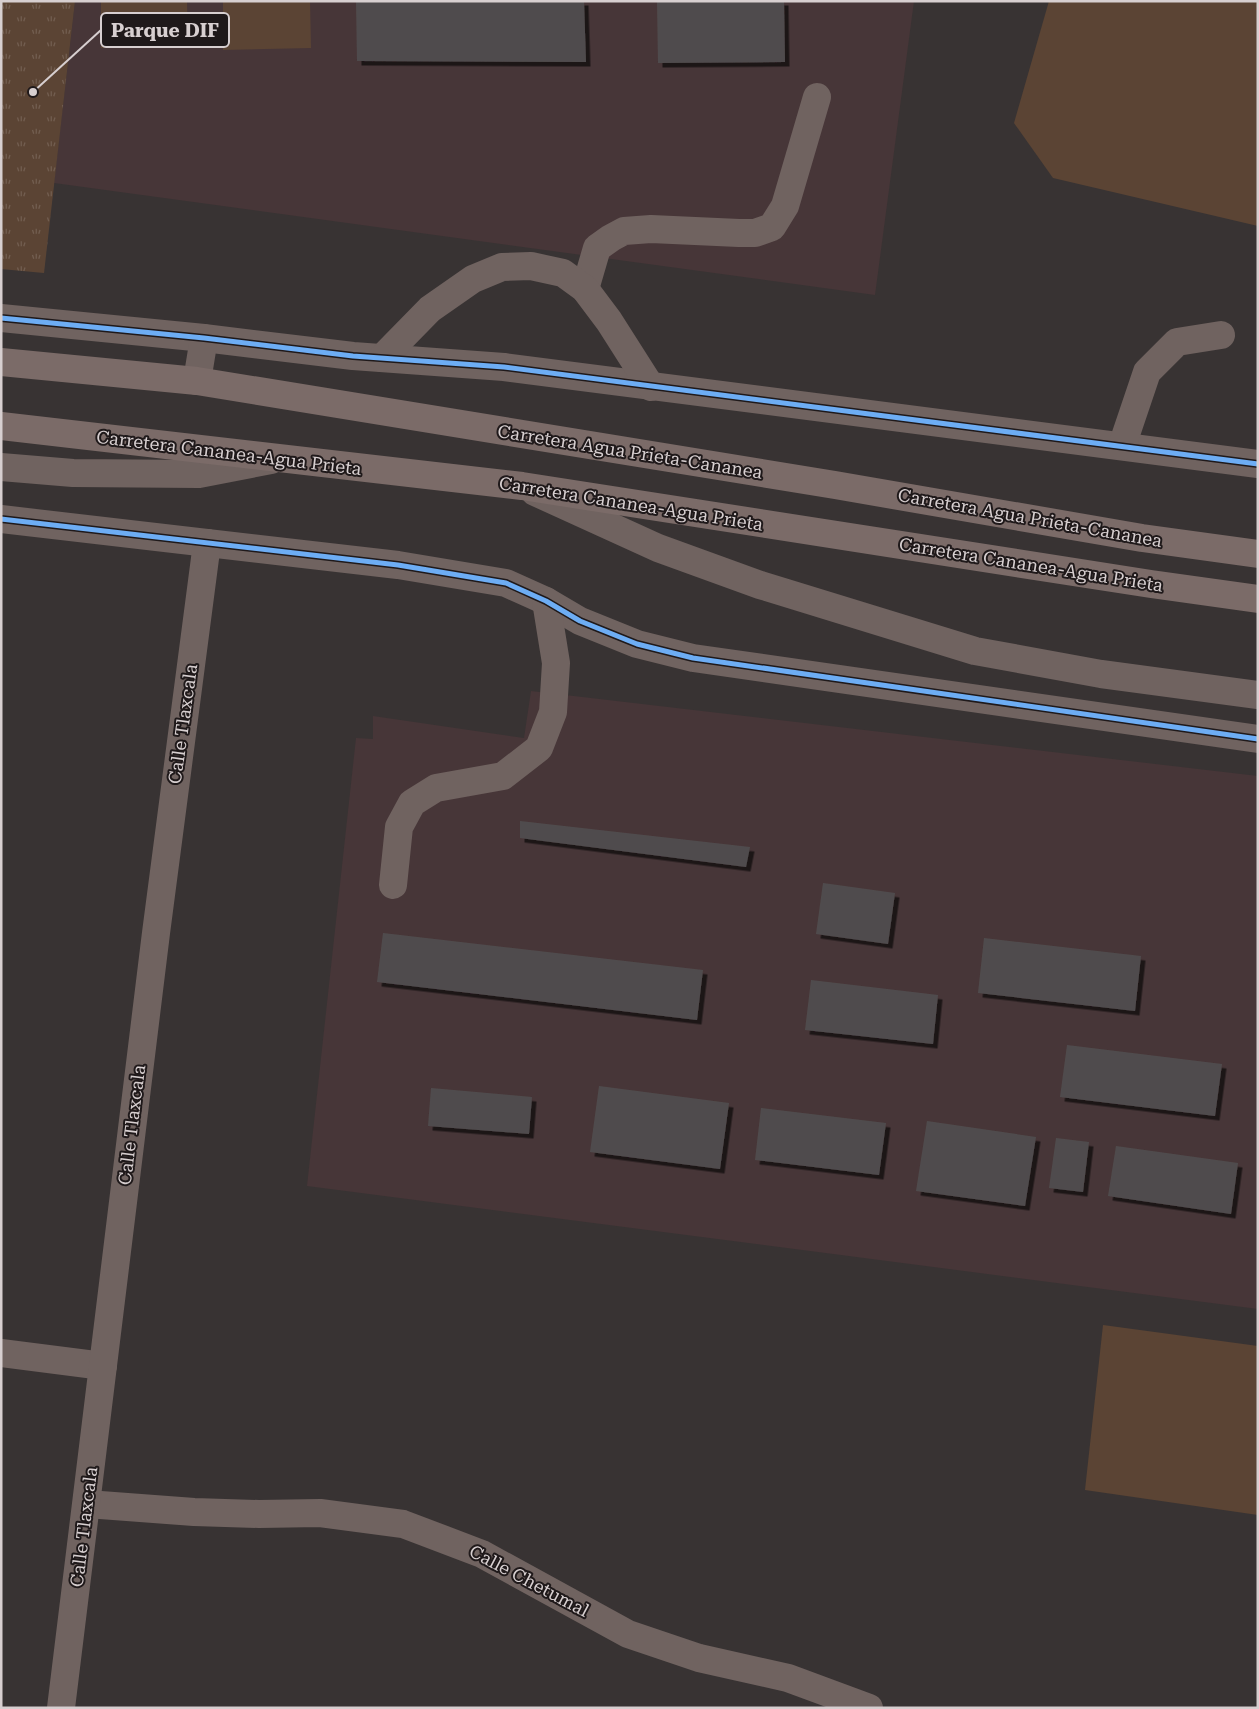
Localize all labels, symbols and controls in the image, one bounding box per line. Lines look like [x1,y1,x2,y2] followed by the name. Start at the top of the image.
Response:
[101,13,229,47] callout: Parque DIF
[111,19,219,42] text: Parque DIF
[496,420,764,483] street label: Carretera Agua Prieta-Cananea
[95,426,363,479] street label: Carretera Cananea-Agua Prieta
[498,472,765,535] street label: Carretera Cananea-Agua Prieta
[896,484,1164,551] street label: Carretera Agua Prieta-Cananea
[898,533,1165,596] street label: Carretera Cananea-Agua Prieta
[164,662,201,785] street label: Calle Tlaxcala
[114,1063,149,1186] street label: Calle Tlaxcala
[66,1465,101,1588] street label: Calle Tlaxcala
[466,1540,593,1621] street label: Calle Chetumal

